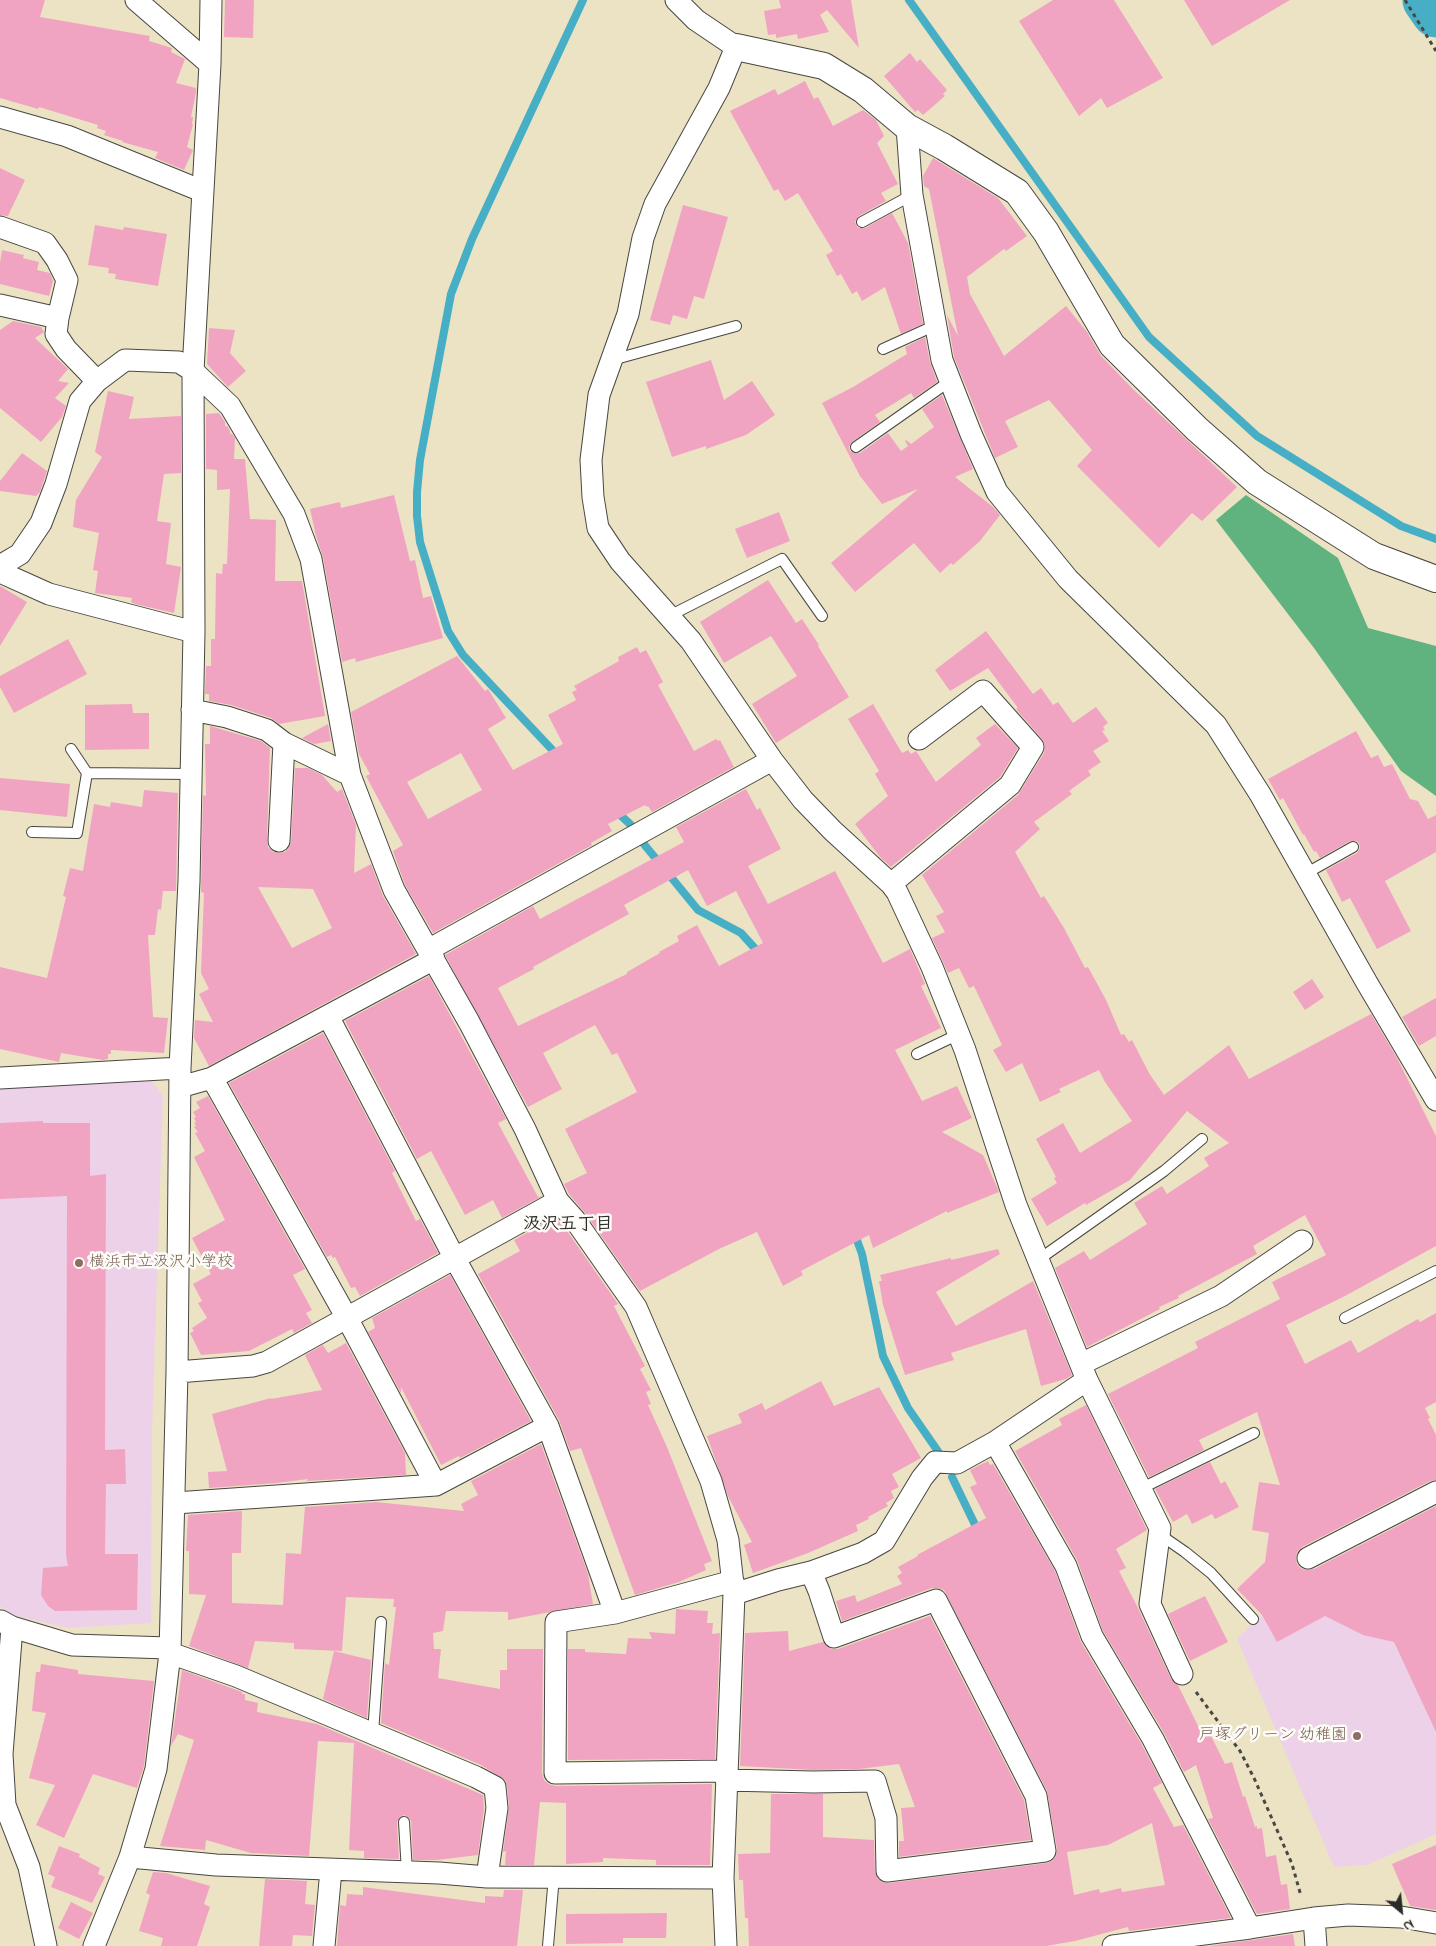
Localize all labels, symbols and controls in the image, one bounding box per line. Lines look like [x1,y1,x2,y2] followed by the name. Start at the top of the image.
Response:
[523,1215,613,1237] district label: 汲沢五丁目
[89,1253,233,1273] place label: 横浜市立汲沢小学校
[73,1257,85,1269] marker: 横浜市立汲沢小学校
[1199,1726,1347,1746] place label: 戸塚グリーン 幼稚園
[1351,1730,1363,1742] marker: 戸塚グリーン 幼稚園
[1376,1886,1426,1936] north arrow
[1399,1913,1417,1936] text: N

